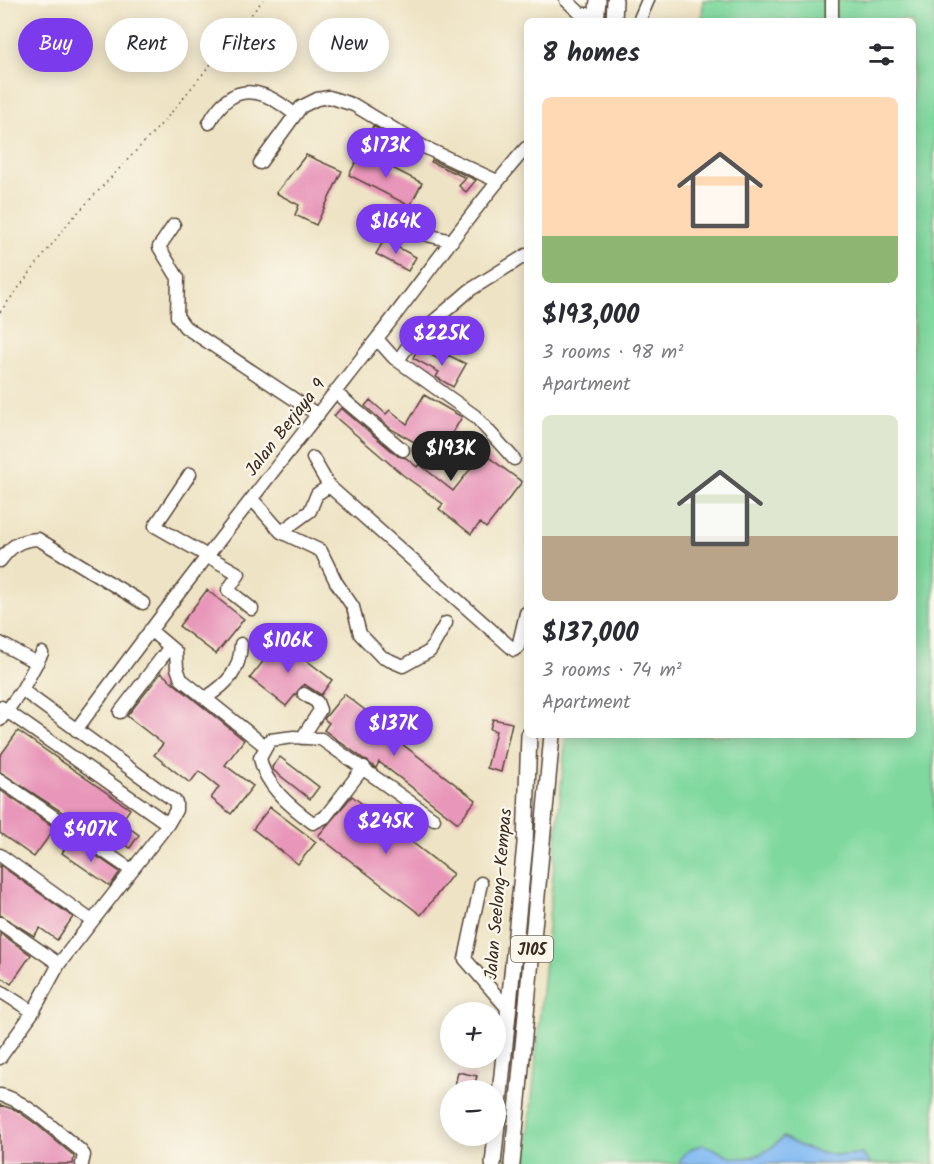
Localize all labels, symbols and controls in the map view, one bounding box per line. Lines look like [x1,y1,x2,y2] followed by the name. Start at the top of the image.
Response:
[18,18,93,72] chip: Buy
[105,18,188,72] chip: Rent
[200,18,297,72] chip: Filters
[309,18,389,72] chip: New
[542,33,640,75] text: 8 homes
[865,38,898,71] icon: filters
[344,128,428,179] pin: $173K
[361,131,411,163] text: $173K
[666,136,774,244] icon: home
[354,204,438,255] pin: $164K
[370,207,422,239] text: $164K
[542,295,639,337] text: $193,000
[400,316,484,367] pin: $225K
[413,319,471,351] text: $225K
[542,337,683,369] text: 3 rooms · 98 m²
[542,369,631,401] text: Apartment
[238,372,334,483] street label: Jalan Berjaya 9
[409,431,493,482] pin: $193K
[426,434,476,466] text: $193K
[666,454,774,562] icon: home
[542,613,639,655] text: $137,000
[246,623,330,674] pin: $106K
[262,626,314,658] text: $106K
[542,655,682,687] text: 3 rooms · 74 m²
[542,687,631,719] text: Apartment
[352,706,436,757] pin: $137K
[369,709,419,741] text: $137K
[344,804,428,855] pin: $245K
[358,807,414,839] text: $245K
[478,807,521,981] street label: Jalan Seelong–Kempas
[49,812,133,863] pin: $407K
[64,815,118,847] text: $407K
[511,936,553,962] road number: J105
[440,1002,506,1146] map controls
[440,1002,506,1068] button: +
[440,1080,506,1146] button: −

